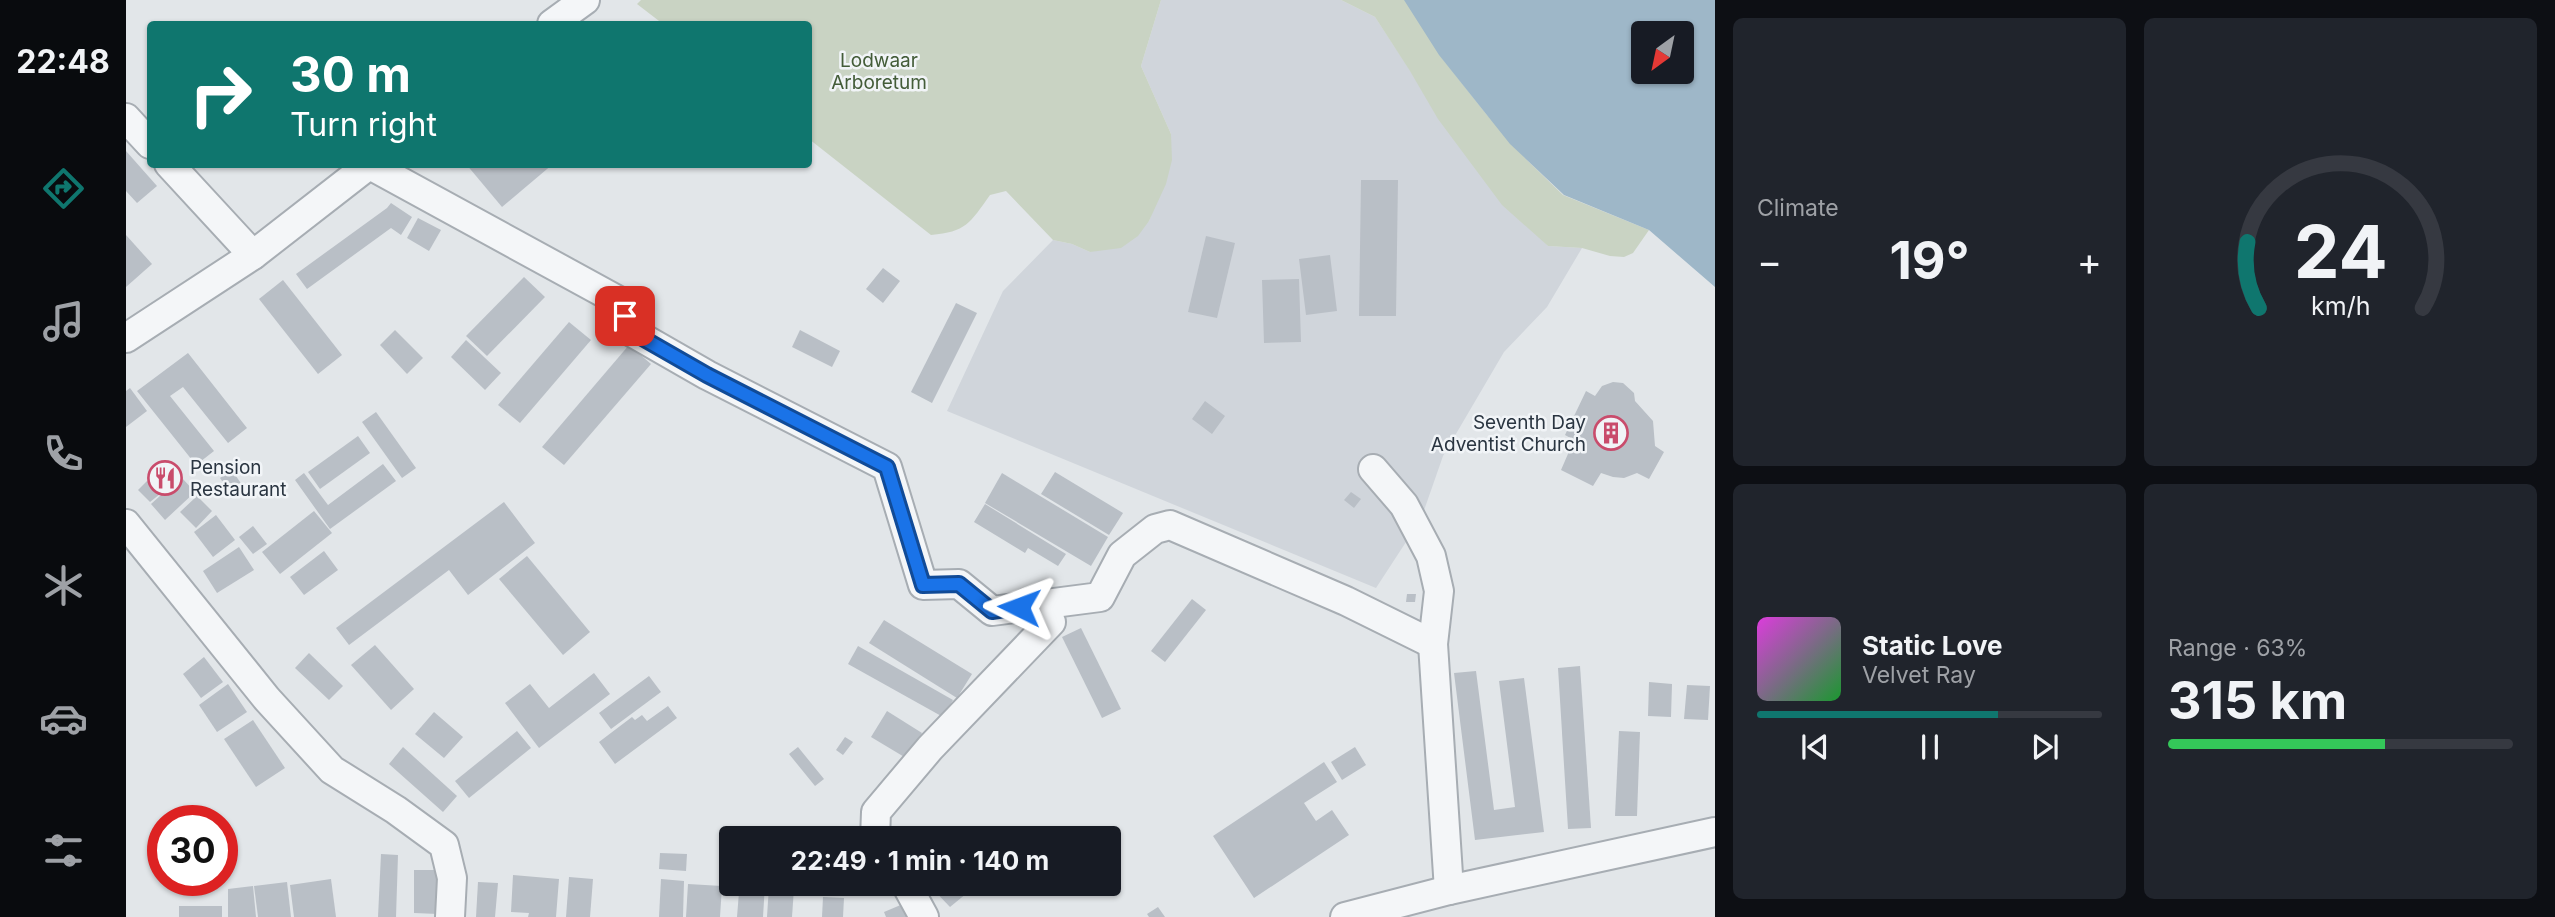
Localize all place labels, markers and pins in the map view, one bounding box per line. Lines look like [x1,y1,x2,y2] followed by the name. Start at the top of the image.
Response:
[595,286,655,346] pin
[1431,411,1586,456] place label: Seventh Day Adventist Church
[1592,414,1630,452] building icon: Seventh Day Adventist Church
[190,456,287,501] place label: Pension Restaurant
[146,459,184,497] restaurant icon: Pension Restaurant

